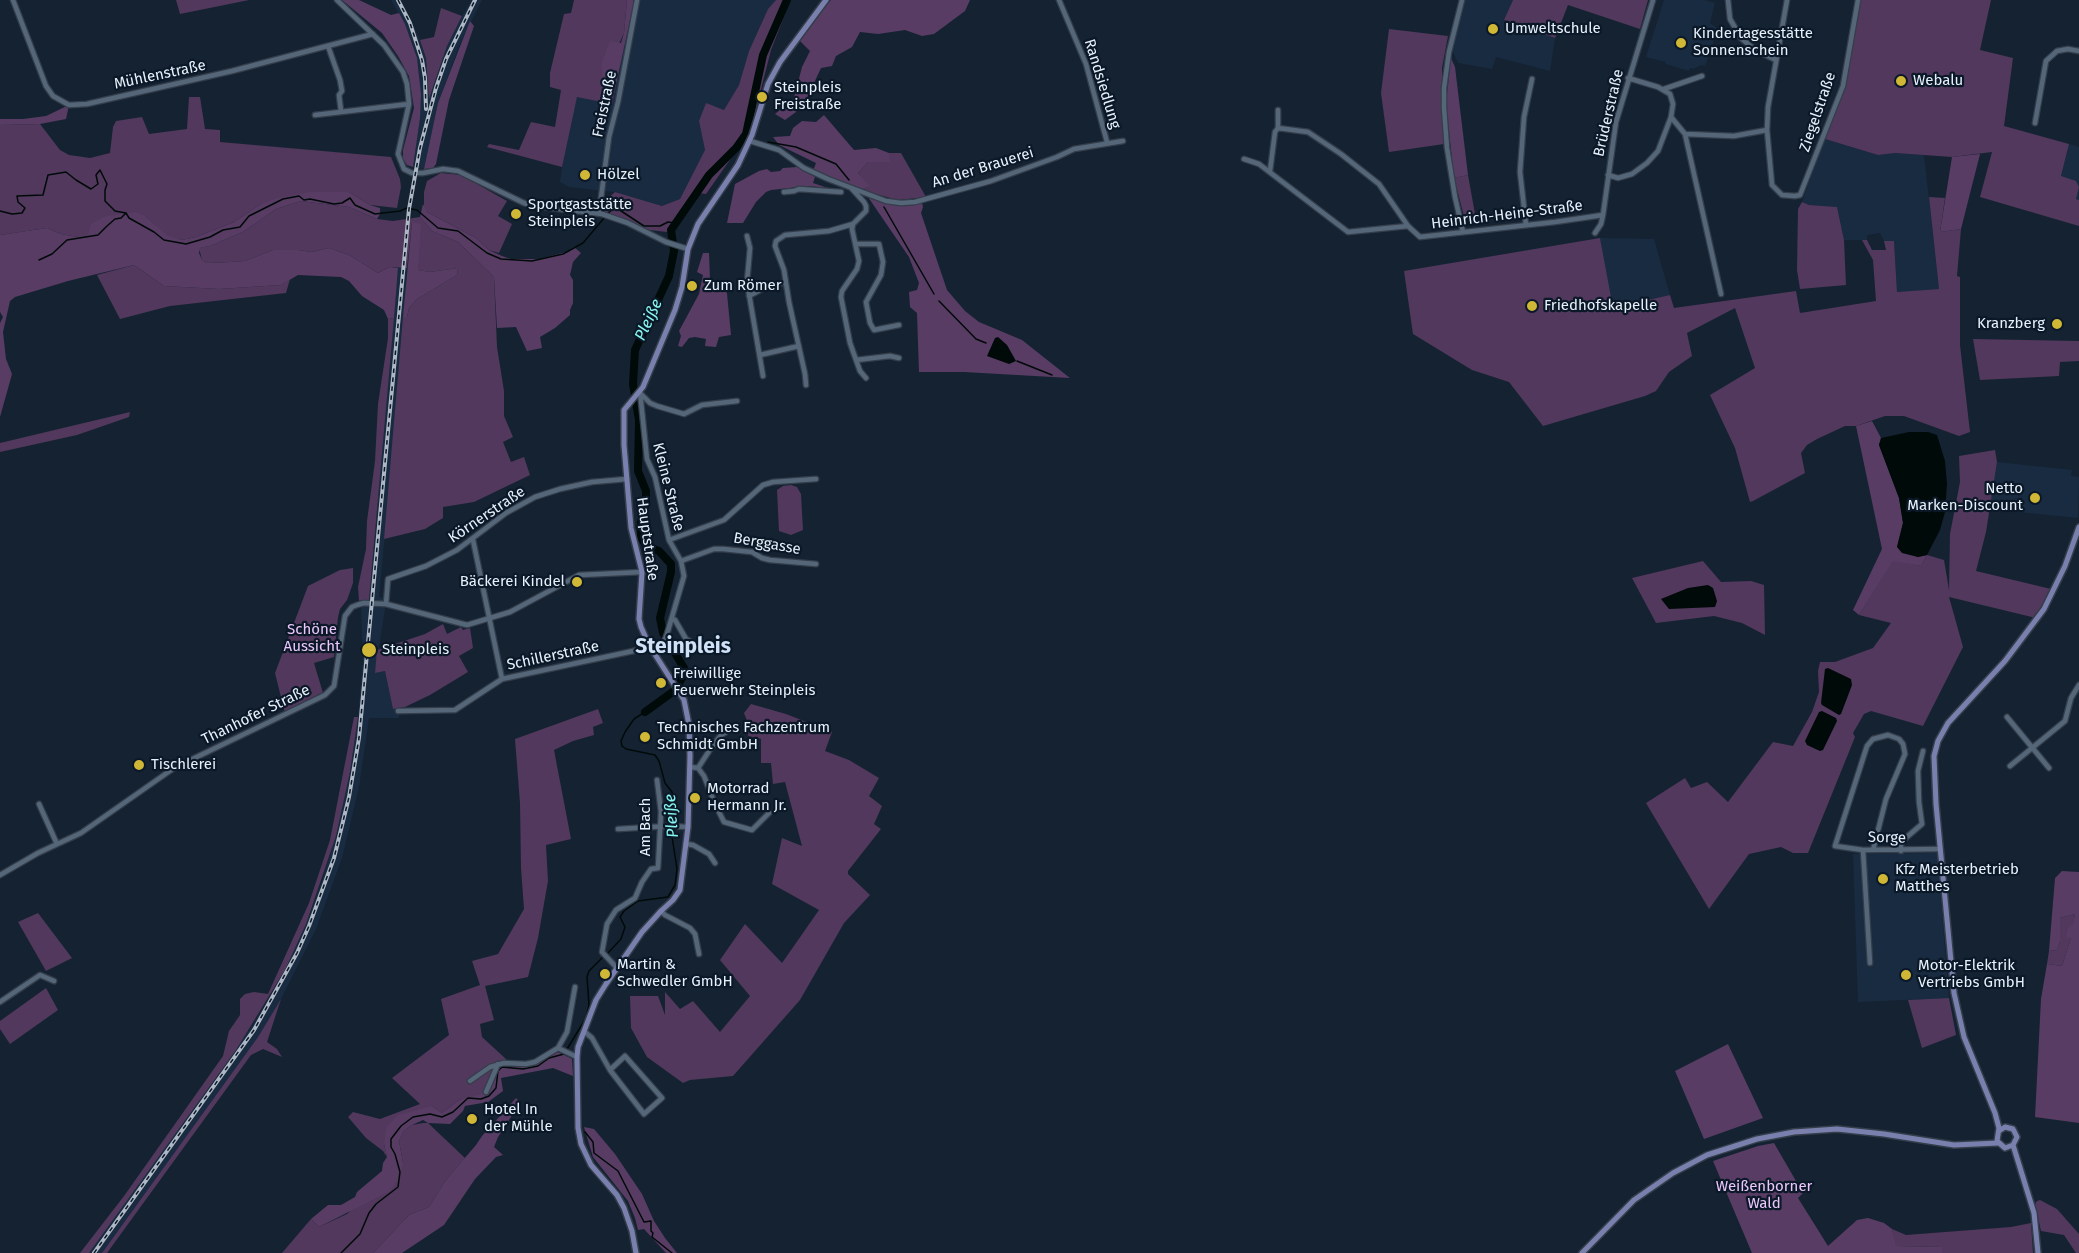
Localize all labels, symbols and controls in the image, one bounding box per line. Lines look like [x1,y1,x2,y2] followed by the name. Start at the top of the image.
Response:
[1505,20,1601,38] place label: Umweltschule
[1486,22,1500,36] marker: Umweltschule
[1693,25,1813,60] place label: Kindertagesstätte Sonnenschein
[1674,36,1688,50] marker: Kindertagesstätte Sonnenschein
[1080,37,1124,131] street label: Randsiedlung
[112,56,208,94] street label: Mühlenstraße
[1590,67,1628,159] street label: Brüderstraße
[589,69,621,139] street label: Freistraße
[1796,70,1840,154] street label: Ziegelstraße
[1913,72,1963,90] place label: Webalu
[1894,74,1908,88] marker: Webalu
[774,79,841,114] place label: Steinpleis Freistraße
[755,90,769,104] marker: Steinpleis Freistraße
[930,144,1036,192] street label: An der Brauerei
[597,166,640,184] place label: Hölzel
[578,168,592,182] marker: Hölzel
[528,196,632,231] place label: Sportgaststätte Steinpleis
[1430,197,1584,233] street label: Heinrich-Heine-Straße
[509,207,523,221] marker: Sportgaststätte Steinpleis
[704,277,782,295] place label: Zum Römer
[685,279,699,293] marker: Zum Römer
[631,296,667,344] water label: Pleiße
[1544,297,1657,315] place label: Friedhofskapelle
[1525,299,1539,313] marker: Friedhofskapelle
[1977,315,2045,333] place label: Kranzberg
[2050,317,2064,331] marker: Kranzberg
[648,441,688,533] street label: Kleine Straße
[1907,480,2023,515] place label: Netto Marken-Discount
[445,483,529,547] street label: Körnerstraße
[2028,491,2042,505] marker: Netto Marken-Discount
[632,496,662,582] street label: Hauptstraße
[732,529,802,559] street label: Berggasse
[460,573,565,591] place label: Bäckerei Kindel
[570,575,584,589] marker: Bäckerei Kindel
[284,621,340,656] park label: Schöne Aussicht
[635,634,731,660] district label: Steinpleis
[505,637,601,675] street label: Schillerstraße
[360,641,378,659] marker: Steinpleis
[382,641,449,659] place label: Steinpleis
[673,665,815,700] place label: Freiwillige Feuerwehr Steinpleis
[654,676,668,690] marker: Freiwillige Feuerwehr Steinpleis
[199,681,313,749] street label: Thanhofer Straße
[657,719,830,754] place label: Technisches Fachzentrum Schmidt GmbH
[638,730,652,744] marker: Technisches Fachzentrum Schmidt GmbH
[151,756,216,774] place label: Tischlerei
[132,758,146,772] marker: Tischlerei
[707,780,786,815] place label: Motorrad Hermann Jr.
[688,791,702,805] marker: Motorrad Hermann Jr.
[661,793,683,839] water label: Pleiße
[637,798,655,856] street label: Am Bach
[1868,829,1906,847] street label: Sorge
[1895,861,2019,896] place label: Kfz Meisterbetrieb Matthes
[1876,872,1890,886] marker: Kfz Meisterbetrieb Matthes
[617,956,733,991] place label: Martin & Schwedler GmbH
[1918,957,2025,992] place label: Motor-Elektrik Vertriebs GmbH
[598,967,612,981] marker: Martin & Schwedler GmbH
[1899,968,1913,982] marker: Motor-Elektrik Vertriebs GmbH
[484,1101,553,1136] place label: Hotel In der Mühle
[465,1112,479,1126] marker: Hotel In der Mühle
[1716,1178,1812,1213] park label: Weißenborner Wald

